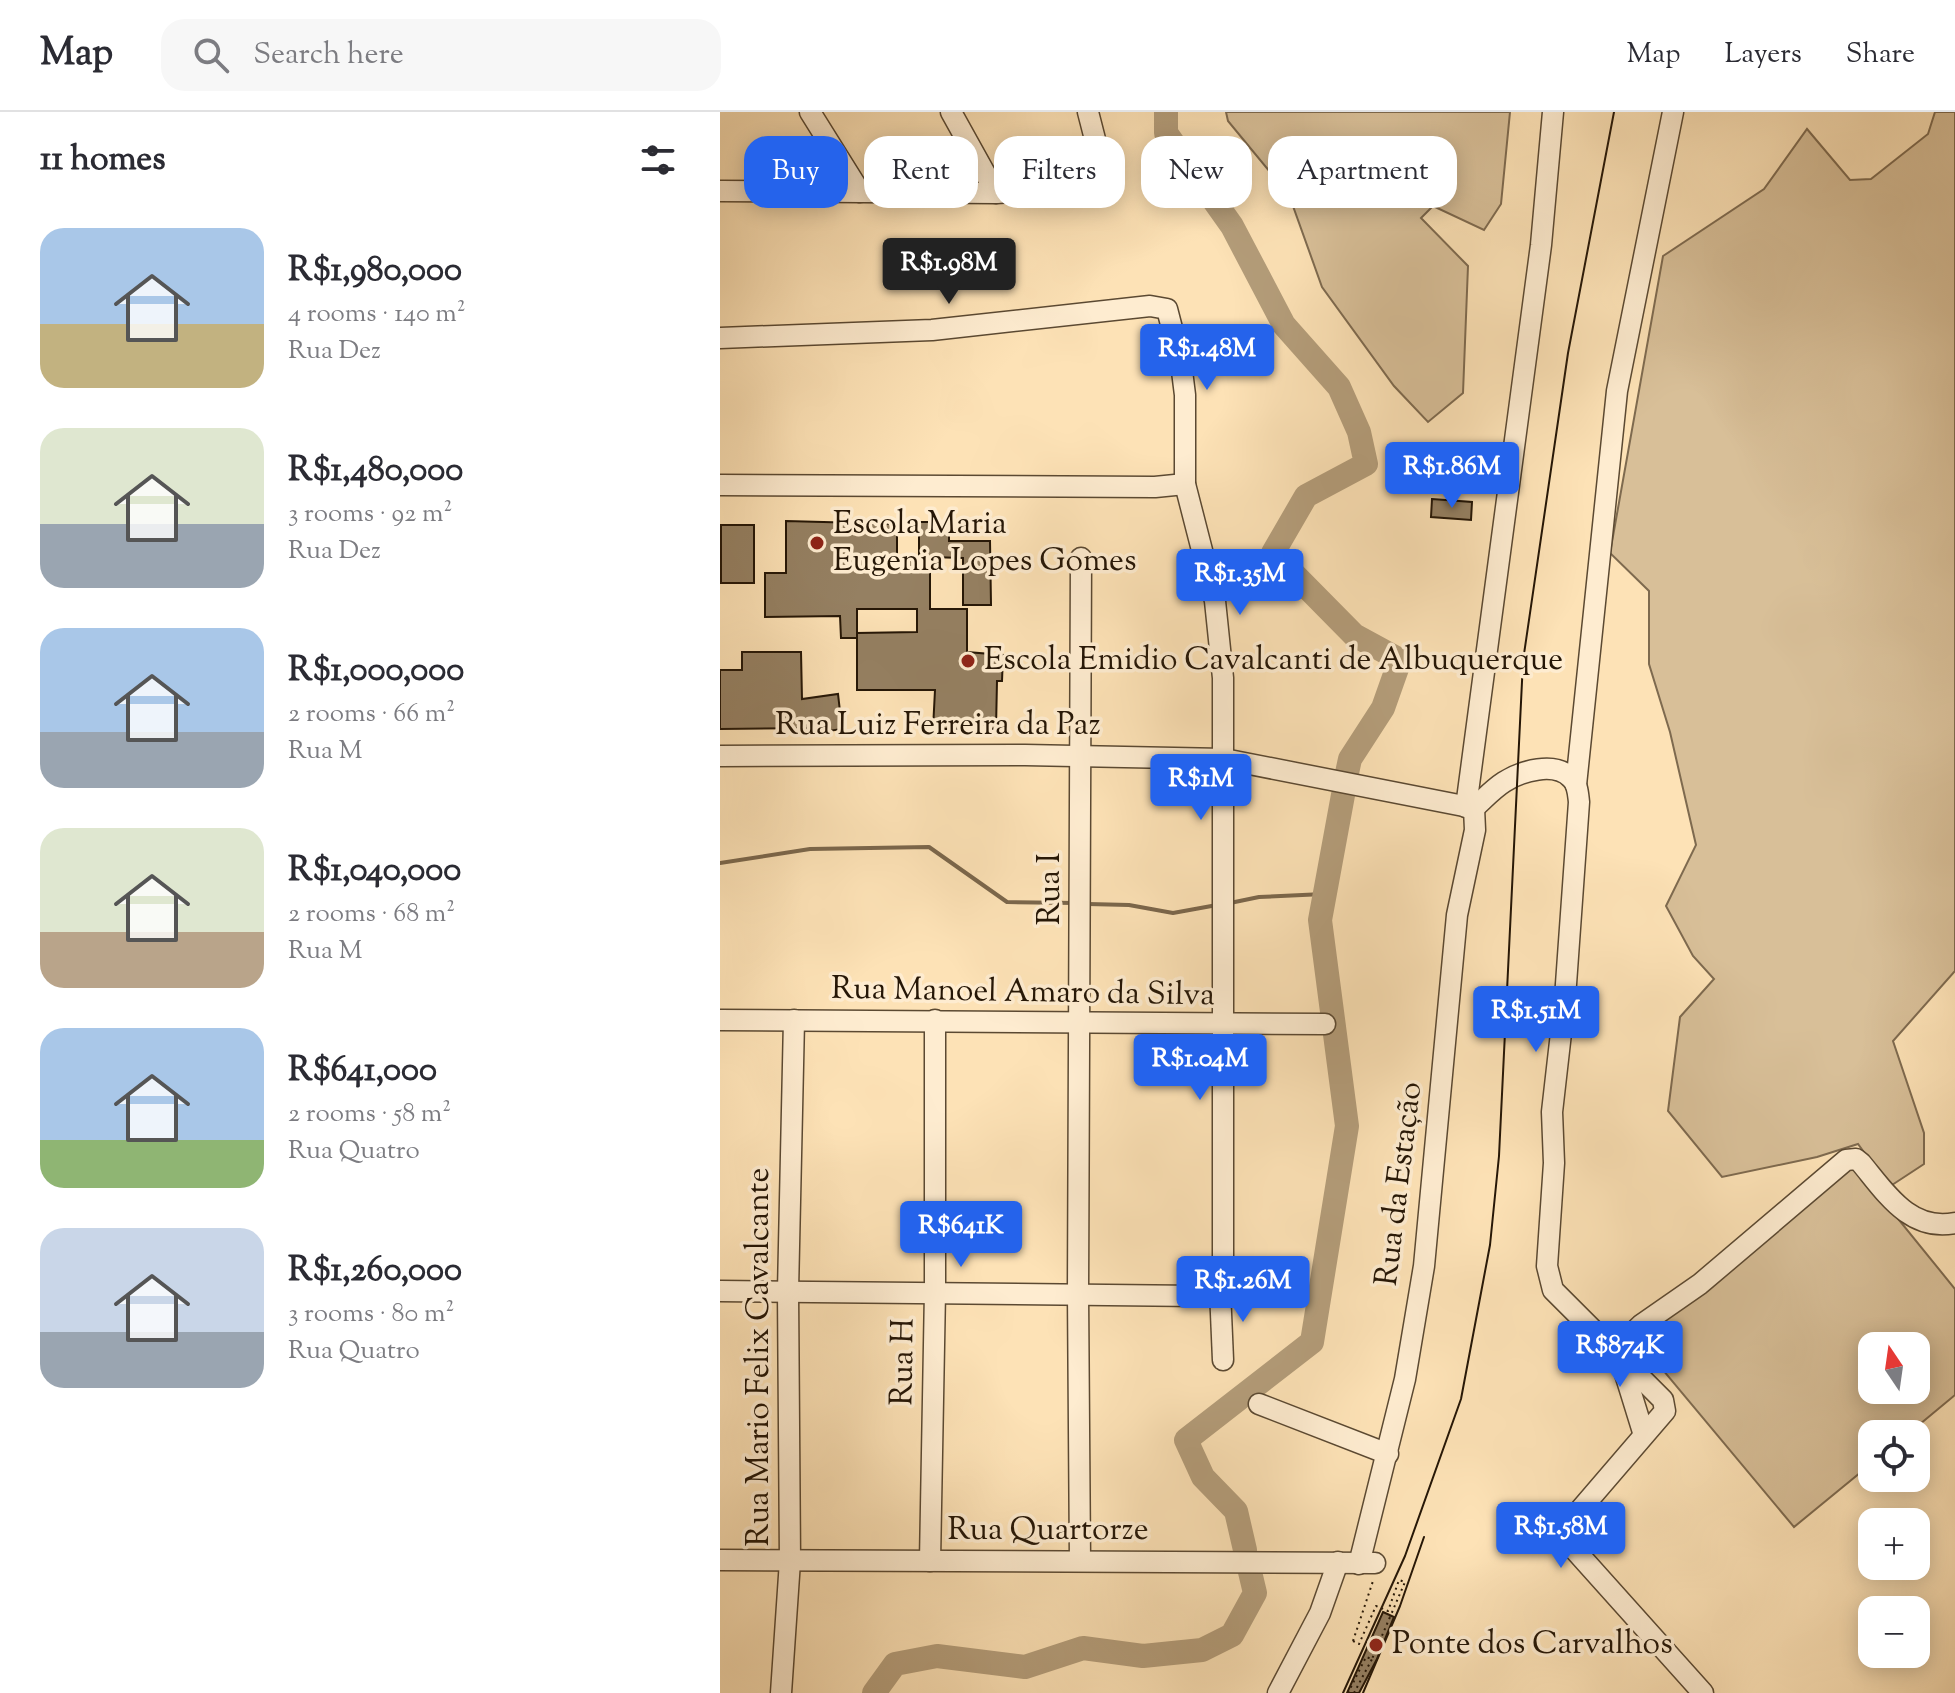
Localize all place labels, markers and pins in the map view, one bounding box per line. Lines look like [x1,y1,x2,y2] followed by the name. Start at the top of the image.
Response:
[875,238,1023,306] pin: R$1.98M
[1133,324,1281,392] pin: R$1.48M
[1378,442,1526,510] pin: R$1.86M
[833,502,1137,585] place label: Escola Maria Eugenia Lopes Gomes
[808,534,826,552] marker: Escola Maria Eugenia Lopes Gomes
[1166,549,1314,617] pin: R$1.35M
[984,638,1563,684] place label: Escola Emidio Cavalcanti de Albuquerque
[959,652,977,670] marker: Escola Emidio Cavalcanti de Albuquerque
[1154,754,1248,822] pin: R$1M
[1462,986,1610,1054] pin: R$1.51M
[1126,1034,1274,1102] pin: R$1.04M
[896,1201,1026,1269] pin: R$641K
[1169,1256,1317,1324] pin: R$1.26M
[1555,1321,1685,1389] pin: R$874K
[1487,1502,1635,1570] pin: R$1.58M
[1392,1622,1673,1668] place label: Ponte dos Carvalhos
[1367,1636,1385,1654] marker: Ponte dos Carvalhos

